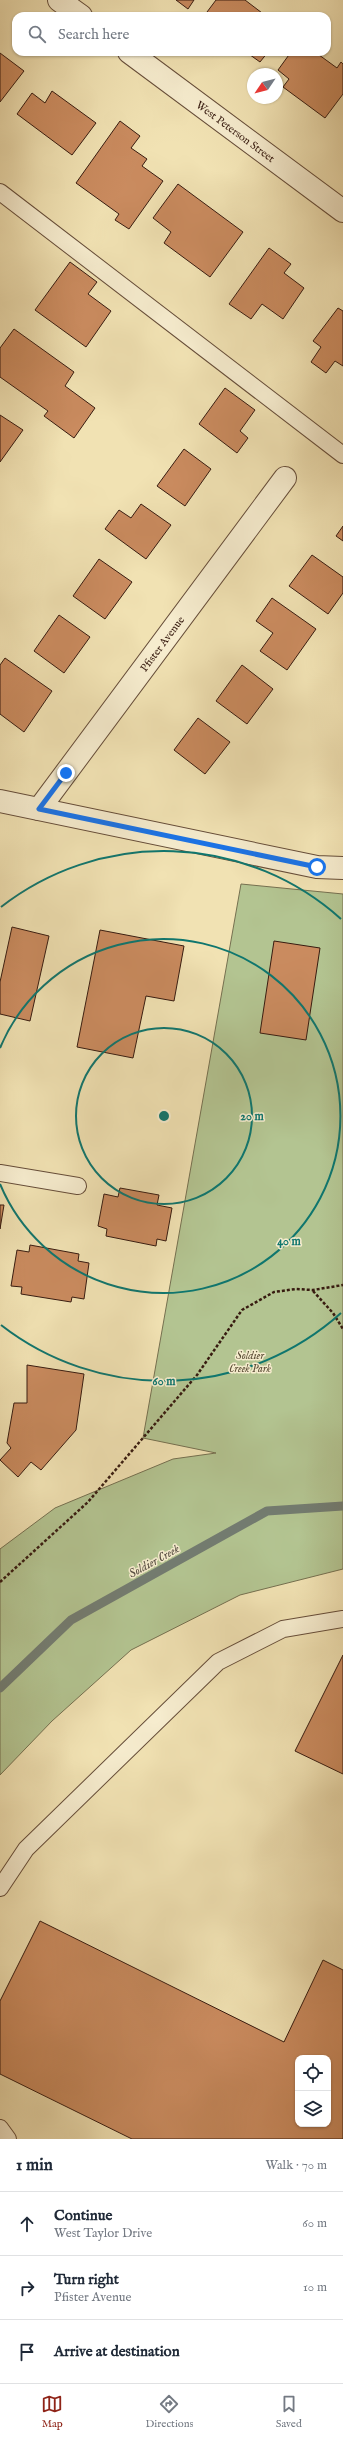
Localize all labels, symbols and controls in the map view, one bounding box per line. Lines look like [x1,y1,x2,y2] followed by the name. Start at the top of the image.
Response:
[12,12,331,56] search box
[26,23,48,45] icon: search
[58,25,129,44] text: Search here
[247,68,283,104] north arrow
[193,98,278,166] street label: West Peterson Street
[137,614,188,675] street label: Pfister Avenue
[57,764,75,782] route end
[308,858,326,876] route start
[157,1109,171,1123] centre of rings
[240,1109,264,1124] text: 20 m
[277,1234,302,1249] text: 40 m
[229,1349,272,1376] park label: Soldier Creek Park
[153,1374,176,1389] text: 60 m
[126,1541,182,1581] water label: Soldier Creek
[295,2055,331,2127] map controls
[295,2055,331,2091] button: locate
[295,2091,331,2127] button: layers
[16,2155,53,2176] text: 1 min
[265,2157,327,2174] text: Walk · 70 m
[54,2206,112,2225] text: Continue
[16,2213,38,2235] icon: ahead
[302,2215,327,2232] text: 60 m
[54,2225,152,2242] text: West Taylor Drive
[54,2270,119,2289] text: Turn right
[16,2277,38,2299] icon: right
[303,2279,327,2296] text: 10 m
[54,2289,131,2306] text: Pfister Avenue
[16,2341,38,2363] icon: arrive
[54,2342,180,2361] text: Arrive at destination
[41,2393,63,2431] tab: Map
[146,2393,193,2431] tab: Directions
[276,2393,302,2431] tab: Saved

